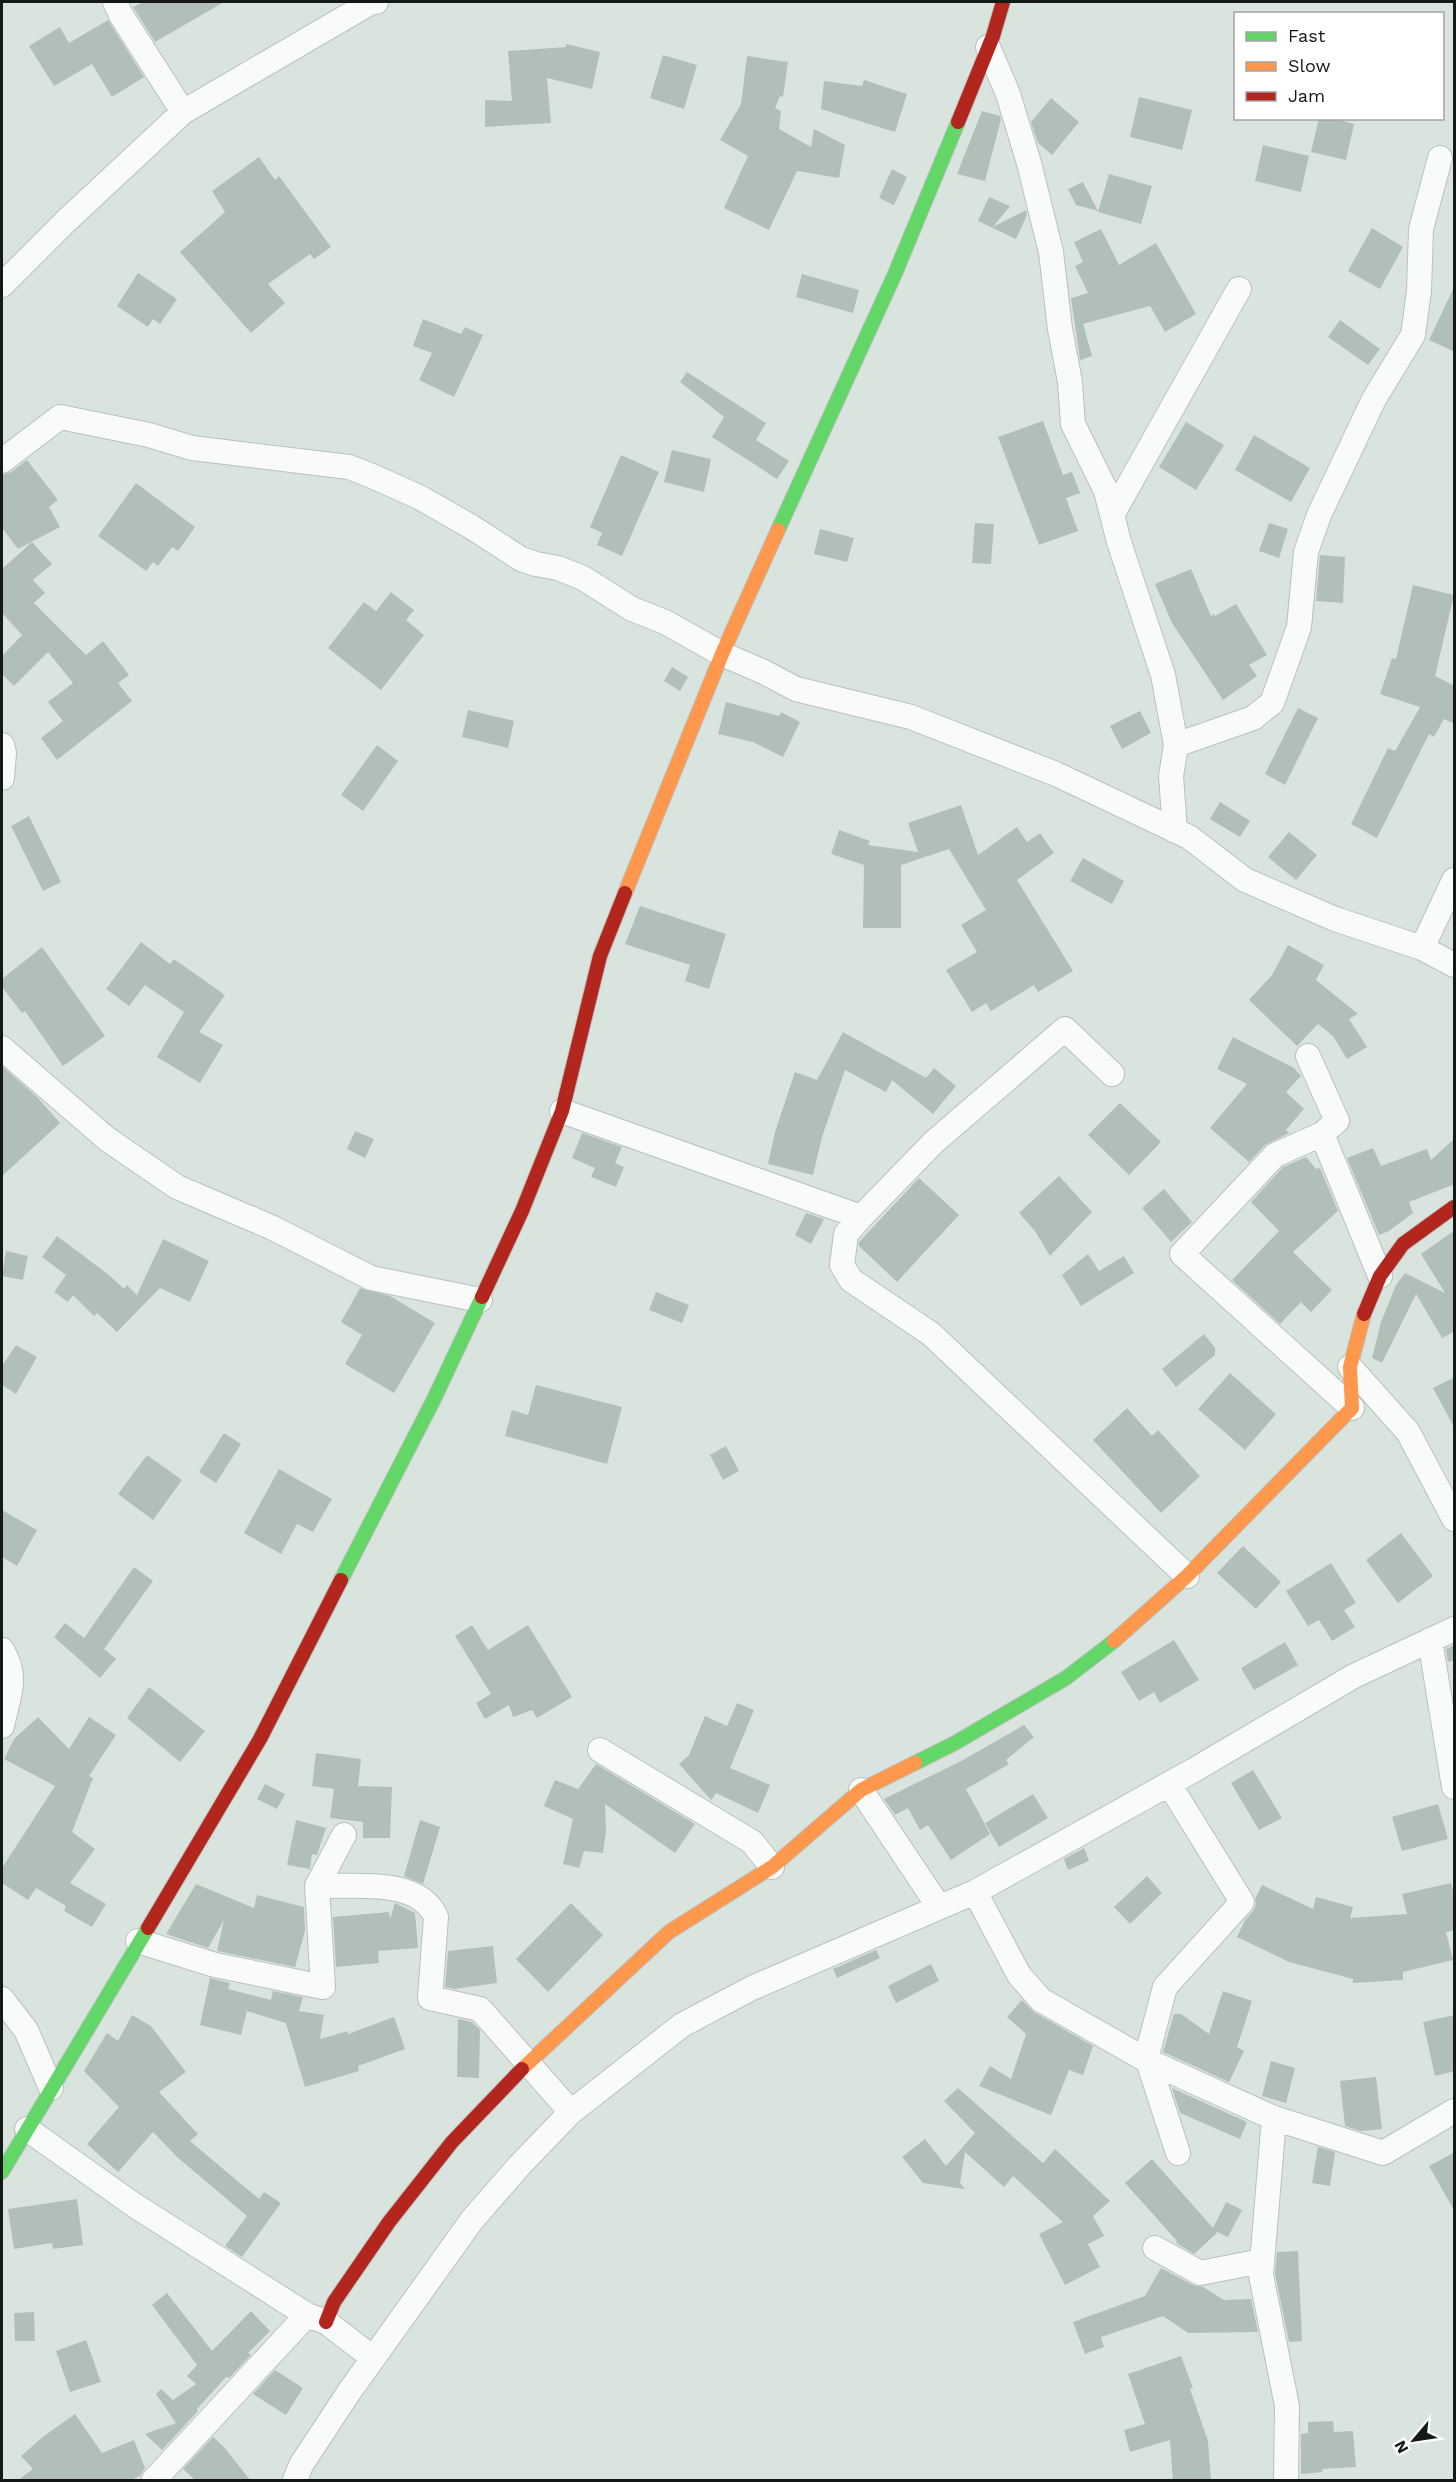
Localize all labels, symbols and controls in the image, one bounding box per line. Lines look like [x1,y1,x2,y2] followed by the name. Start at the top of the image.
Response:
[1234,12,1444,120] legend
[1288,25,1326,46] text: Fast
[1288,55,1331,76] text: Slow
[1288,85,1325,106] text: Jam
[1384,2410,1444,2470] north arrow
[1390,2437,1413,2457] text: N

